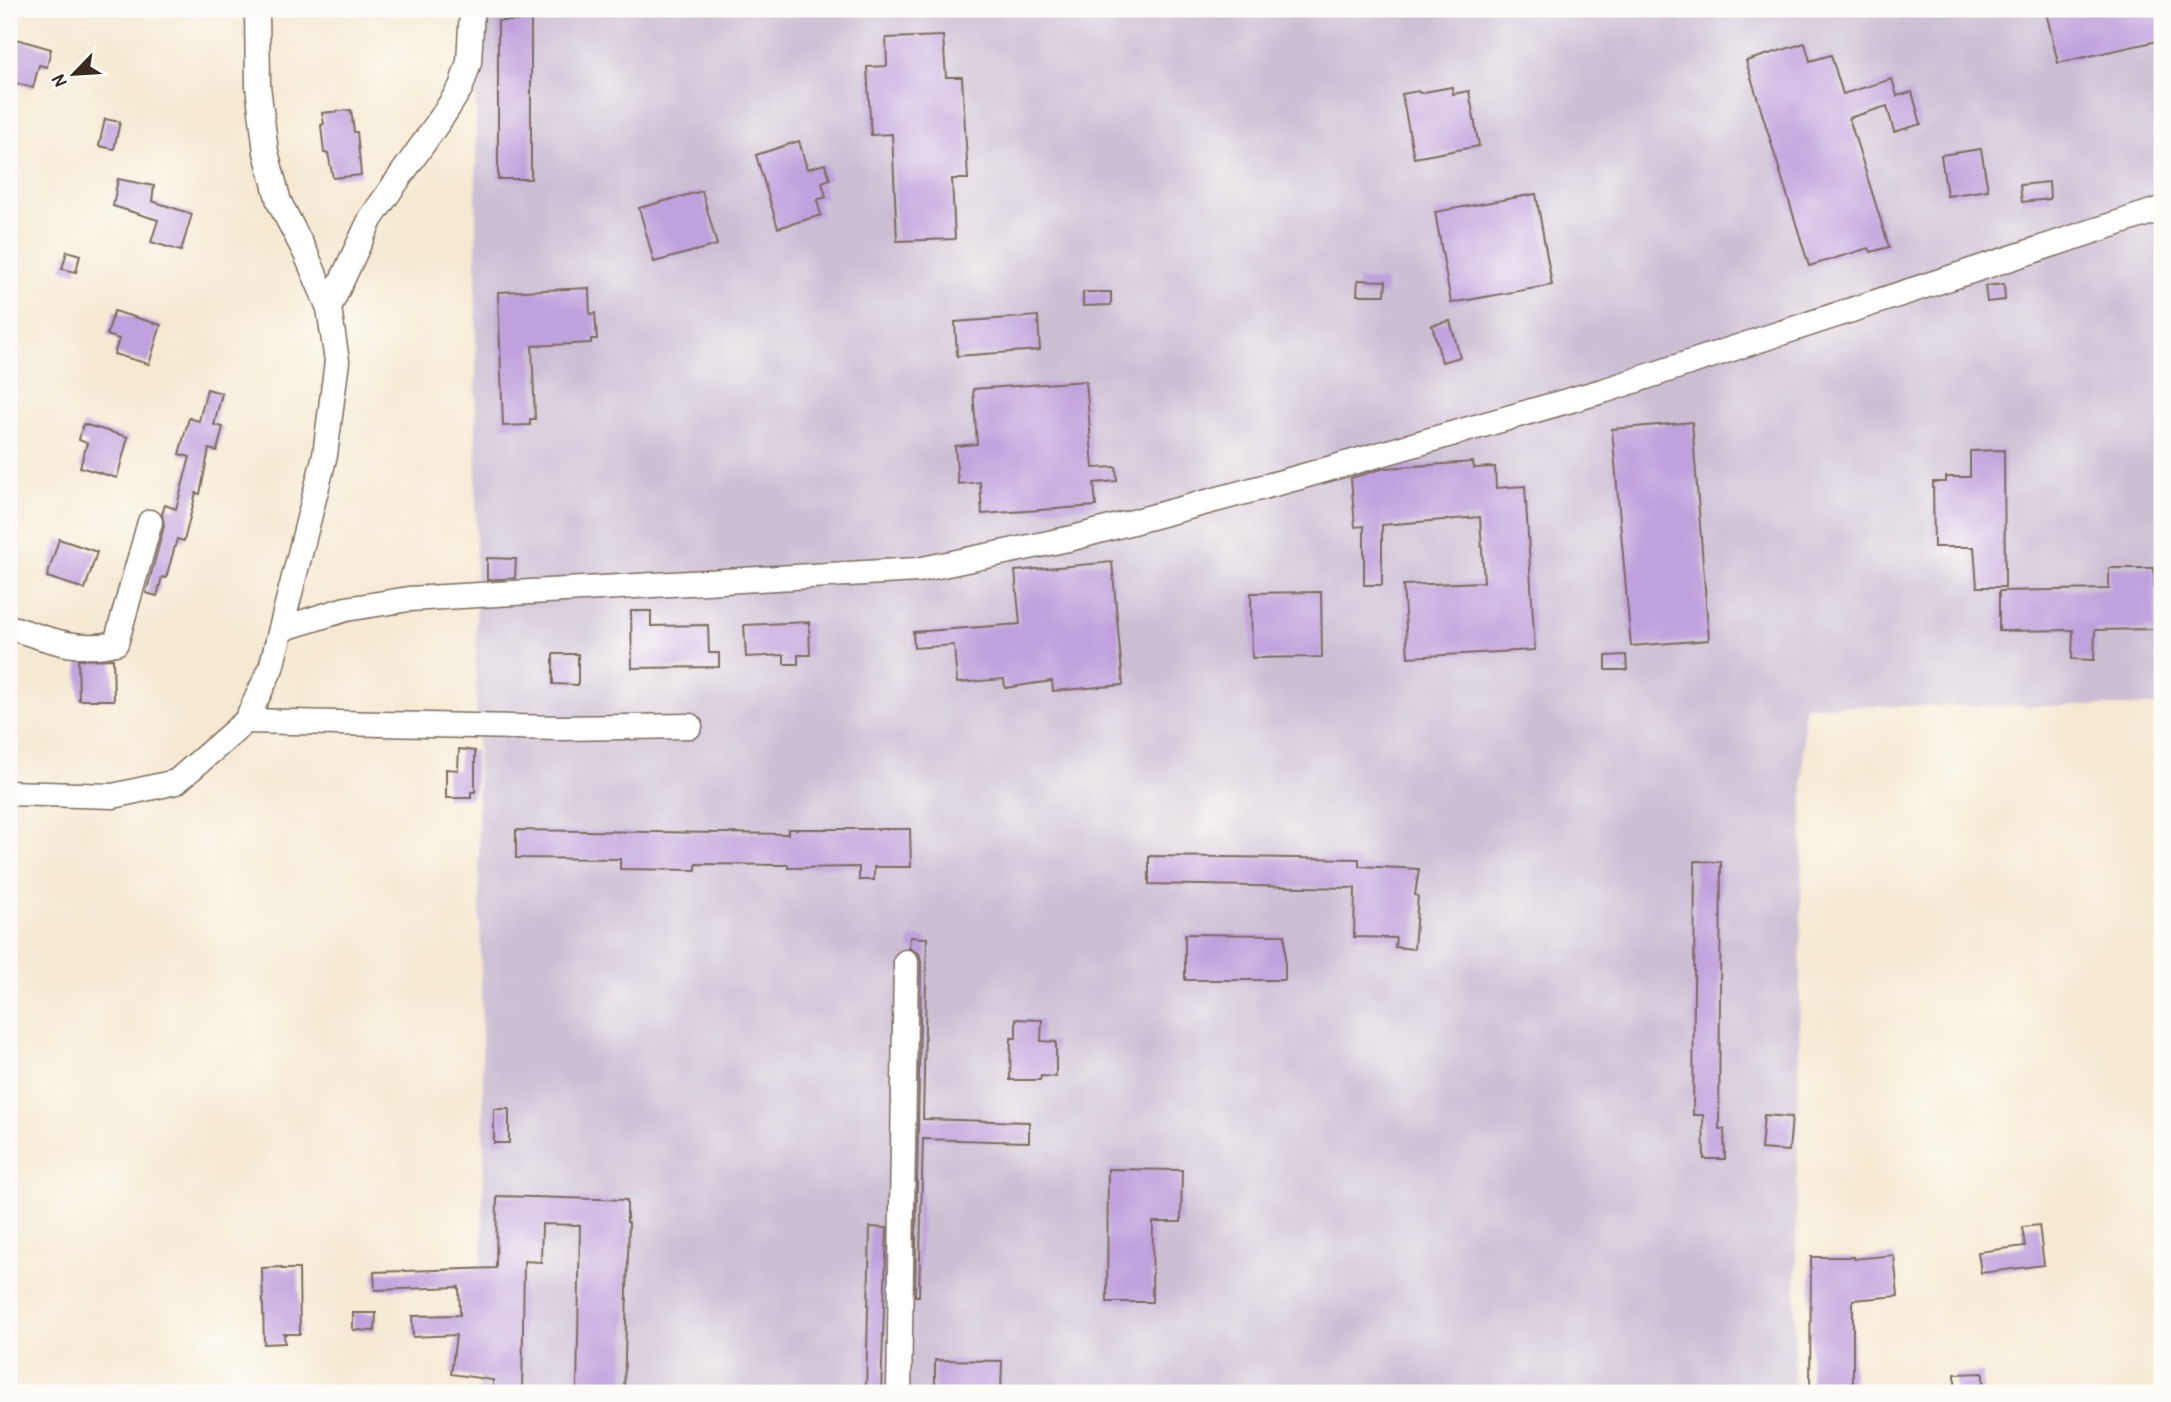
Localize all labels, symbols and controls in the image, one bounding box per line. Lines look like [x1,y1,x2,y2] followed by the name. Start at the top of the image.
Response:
[38,38,108,108] north arrow
[45,71,73,91] text: N

